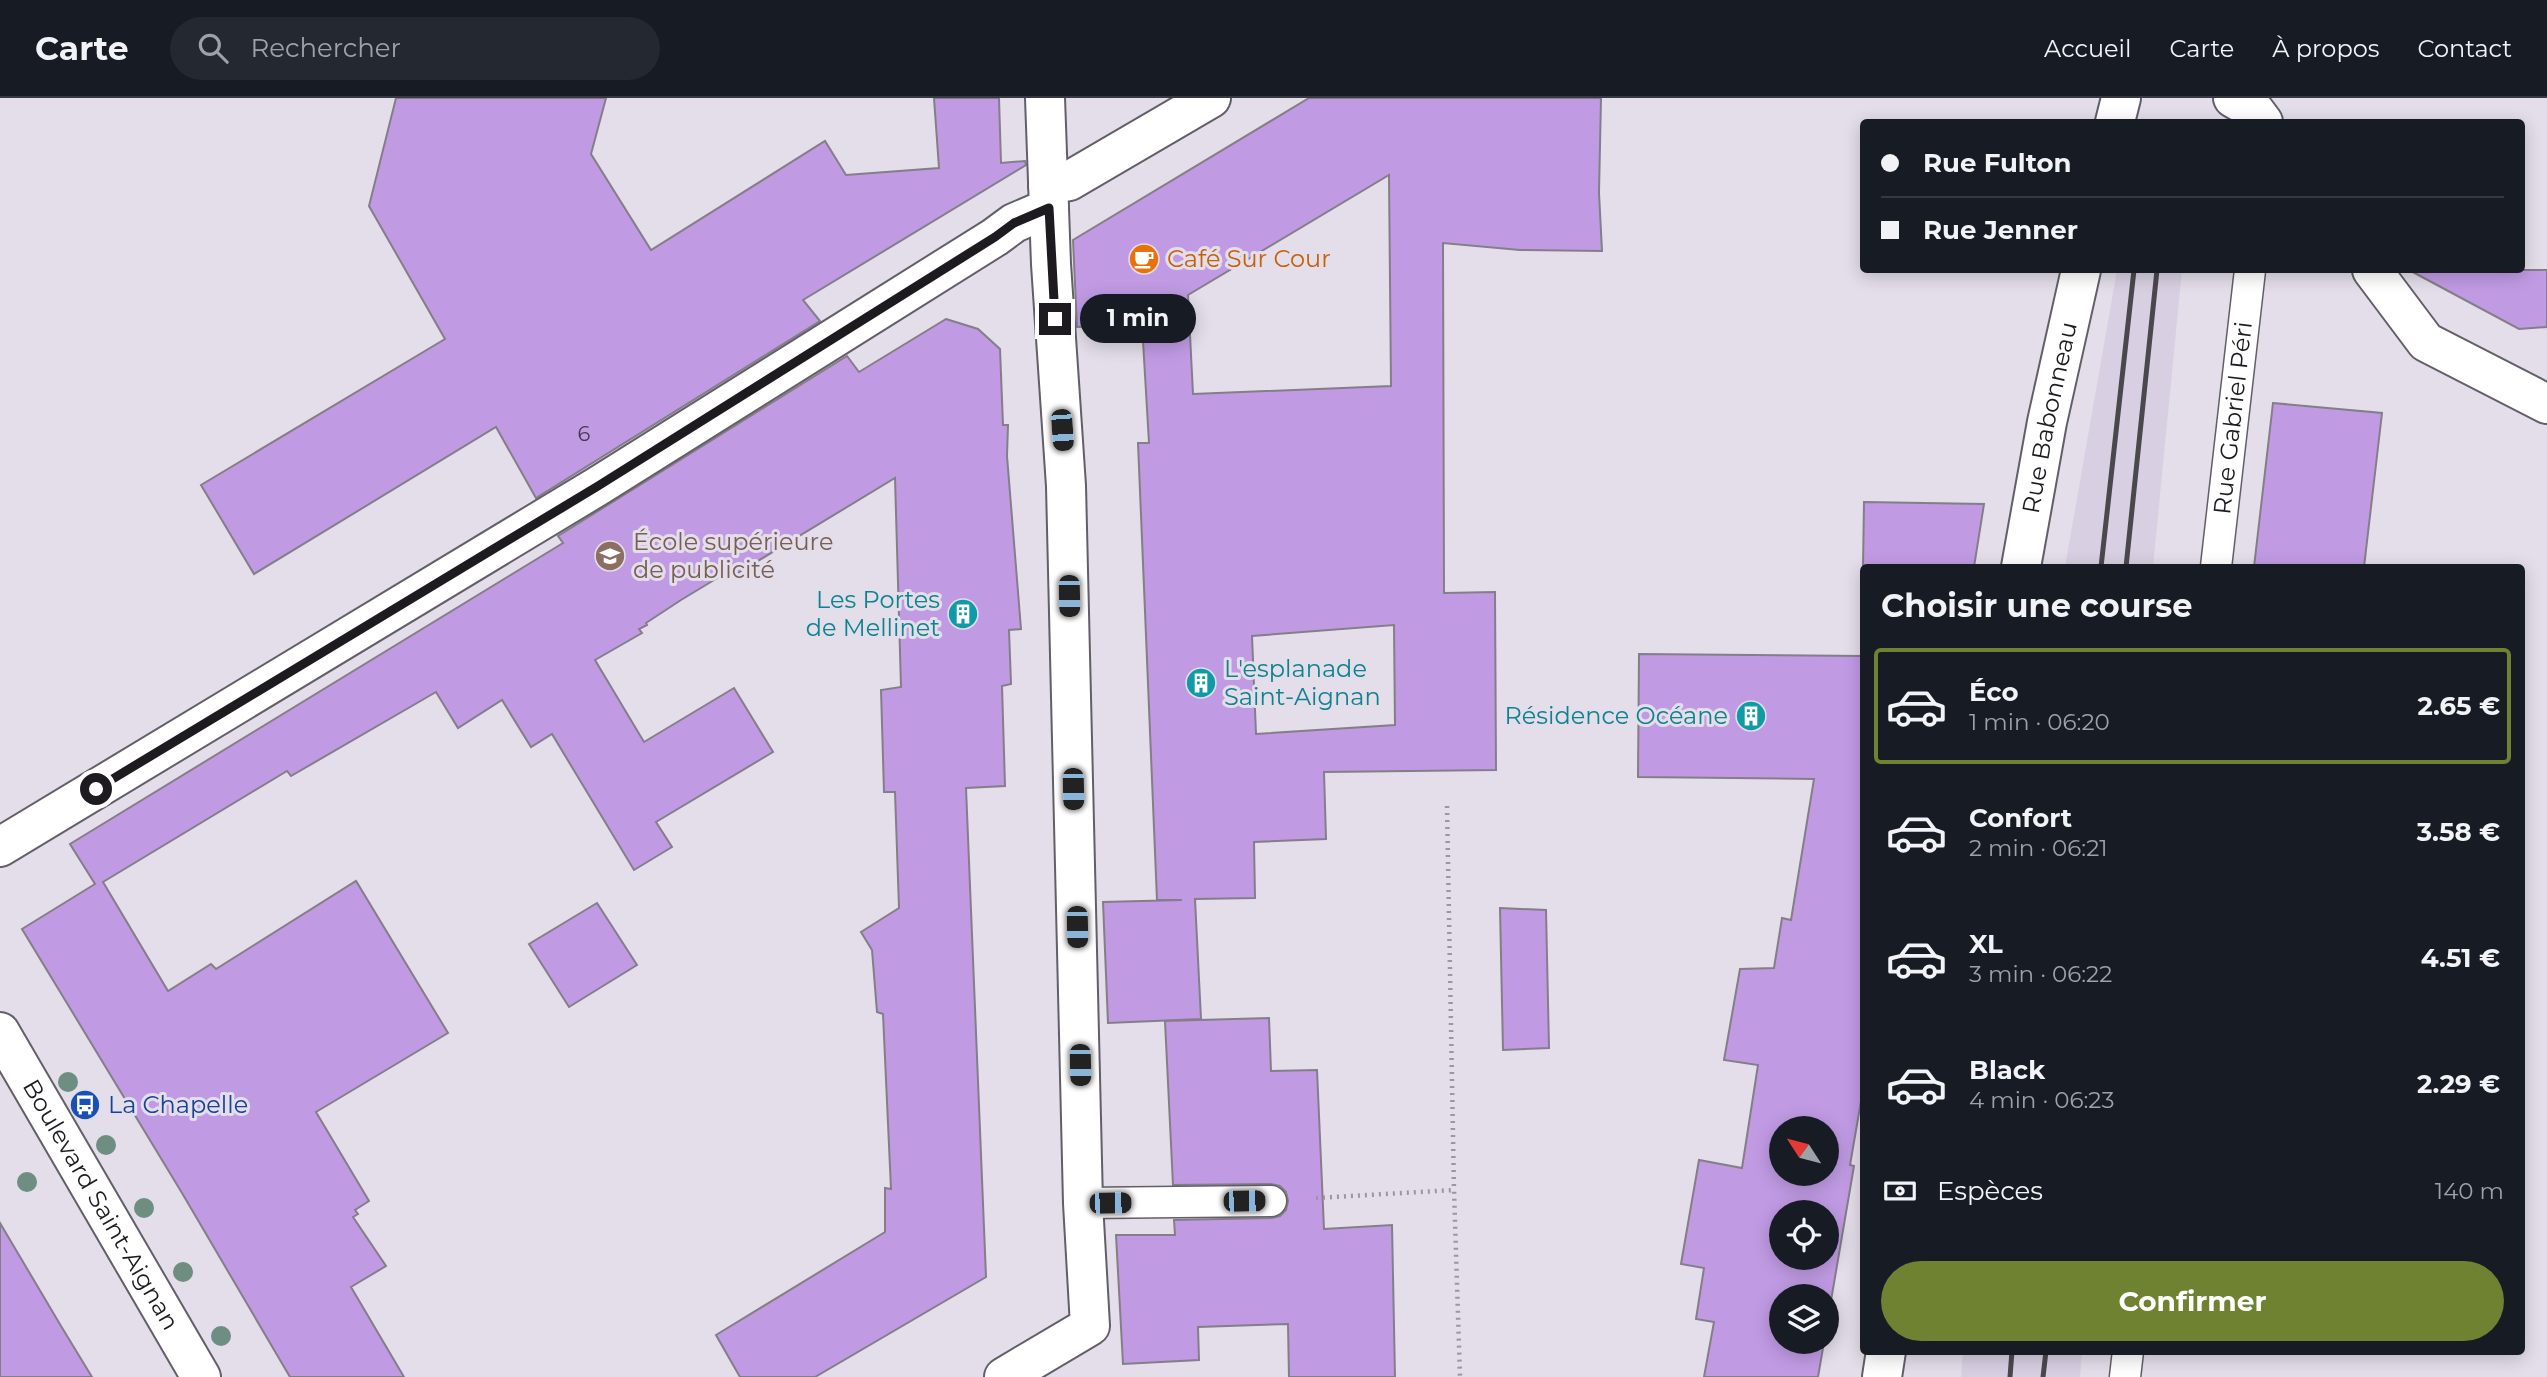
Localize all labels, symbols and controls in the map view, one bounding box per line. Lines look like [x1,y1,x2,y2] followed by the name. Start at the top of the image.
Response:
[170,17,660,80] search box
[35,28,128,68] text: Carte
[194,29,232,67] icon: search
[250,32,401,64] text: Rechercher
[2044,34,2131,63] text: Accueil
[2169,34,2234,63] text: Carte
[2272,34,2379,63] text: À propos
[2417,34,2512,63] text: Contact
[1923,147,2072,179] text: Rue Fulton
[1923,214,2078,246] text: Rue Jenner
[1127,242,1161,276] cafe icon: Café Sur Cour
[1167,244,1331,273] place label: Café Sur Cour
[1080,294,1195,344] callout: 1 min
[1039,303,1071,335] route end
[1107,304,1169,332] text: 1 min
[2016,319,2083,516] street label: Rue Babonneau
[2207,320,2258,516] street label: Rue Gabriel Péri
[1051,408,1074,452] car
[578,421,591,446] house number: 6
[633,527,833,584] place label: École supérieure de publicité
[593,539,627,573] school or university icon: École supérieure de publicité
[1059,575,1080,617] car
[806,585,940,642] place label: Les Portes de Mellinet
[1881,586,2193,625] text: Choisir une course
[946,597,980,631] building icon: Les Portes de Mellinet
[1224,654,1381,711] place label: L'esplanade Saint-Aignan
[1184,666,1218,700] building icon: L'esplanade Saint-Aignan
[1885,675,1948,738] icon: car
[1969,676,2019,708] text: Éco
[2417,690,2500,722] text: 2.65 €
[1734,699,1768,733] building icon: Résidence Océane
[1504,701,1728,730] place label: Résidence Océane
[1969,708,2110,736] text: 1 min · 06:20
[1063,768,1084,810] car
[80,773,112,805] route start
[1885,801,1948,864] icon: car
[1969,802,2072,834] text: Confort
[2417,816,2500,848] text: 3.58 €
[1969,834,2108,862] text: 2 min · 06:21
[1067,906,1088,948] car
[1885,927,1948,990] icon: car
[1969,928,2003,960] text: XL
[2421,942,2500,974] text: 4.51 €
[1969,960,2112,988] text: 3 min · 06:22
[1070,1044,1091,1086] car
[1885,1053,1948,1116] icon: car
[1969,1054,2045,1086] text: Black
[2417,1068,2500,1100] text: 2.29 €
[17,1074,185,1335] street label: Boulevard Saint-Aignan
[1969,1086,2114,1114] text: 4 min · 06:23
[68,1088,102,1122] bus stop icon: La Chapelle
[108,1090,248,1119] place label: La Chapelle
[1769,1116,1839,1186] north arrow
[1769,1116,1839,1354] map controls
[1881,1172,1919,1210] icon: cash
[1937,1175,2043,1207] text: Espèces
[2435,1177,2504,1205] text: 140 m
[1223,1190,1266,1212] car
[1089,1192,1132,1214] car
[1769,1200,1839,1270] button: locate
[1881,1261,2504,1341] button: Confirmer
[1769,1284,1839,1354] button: layers

